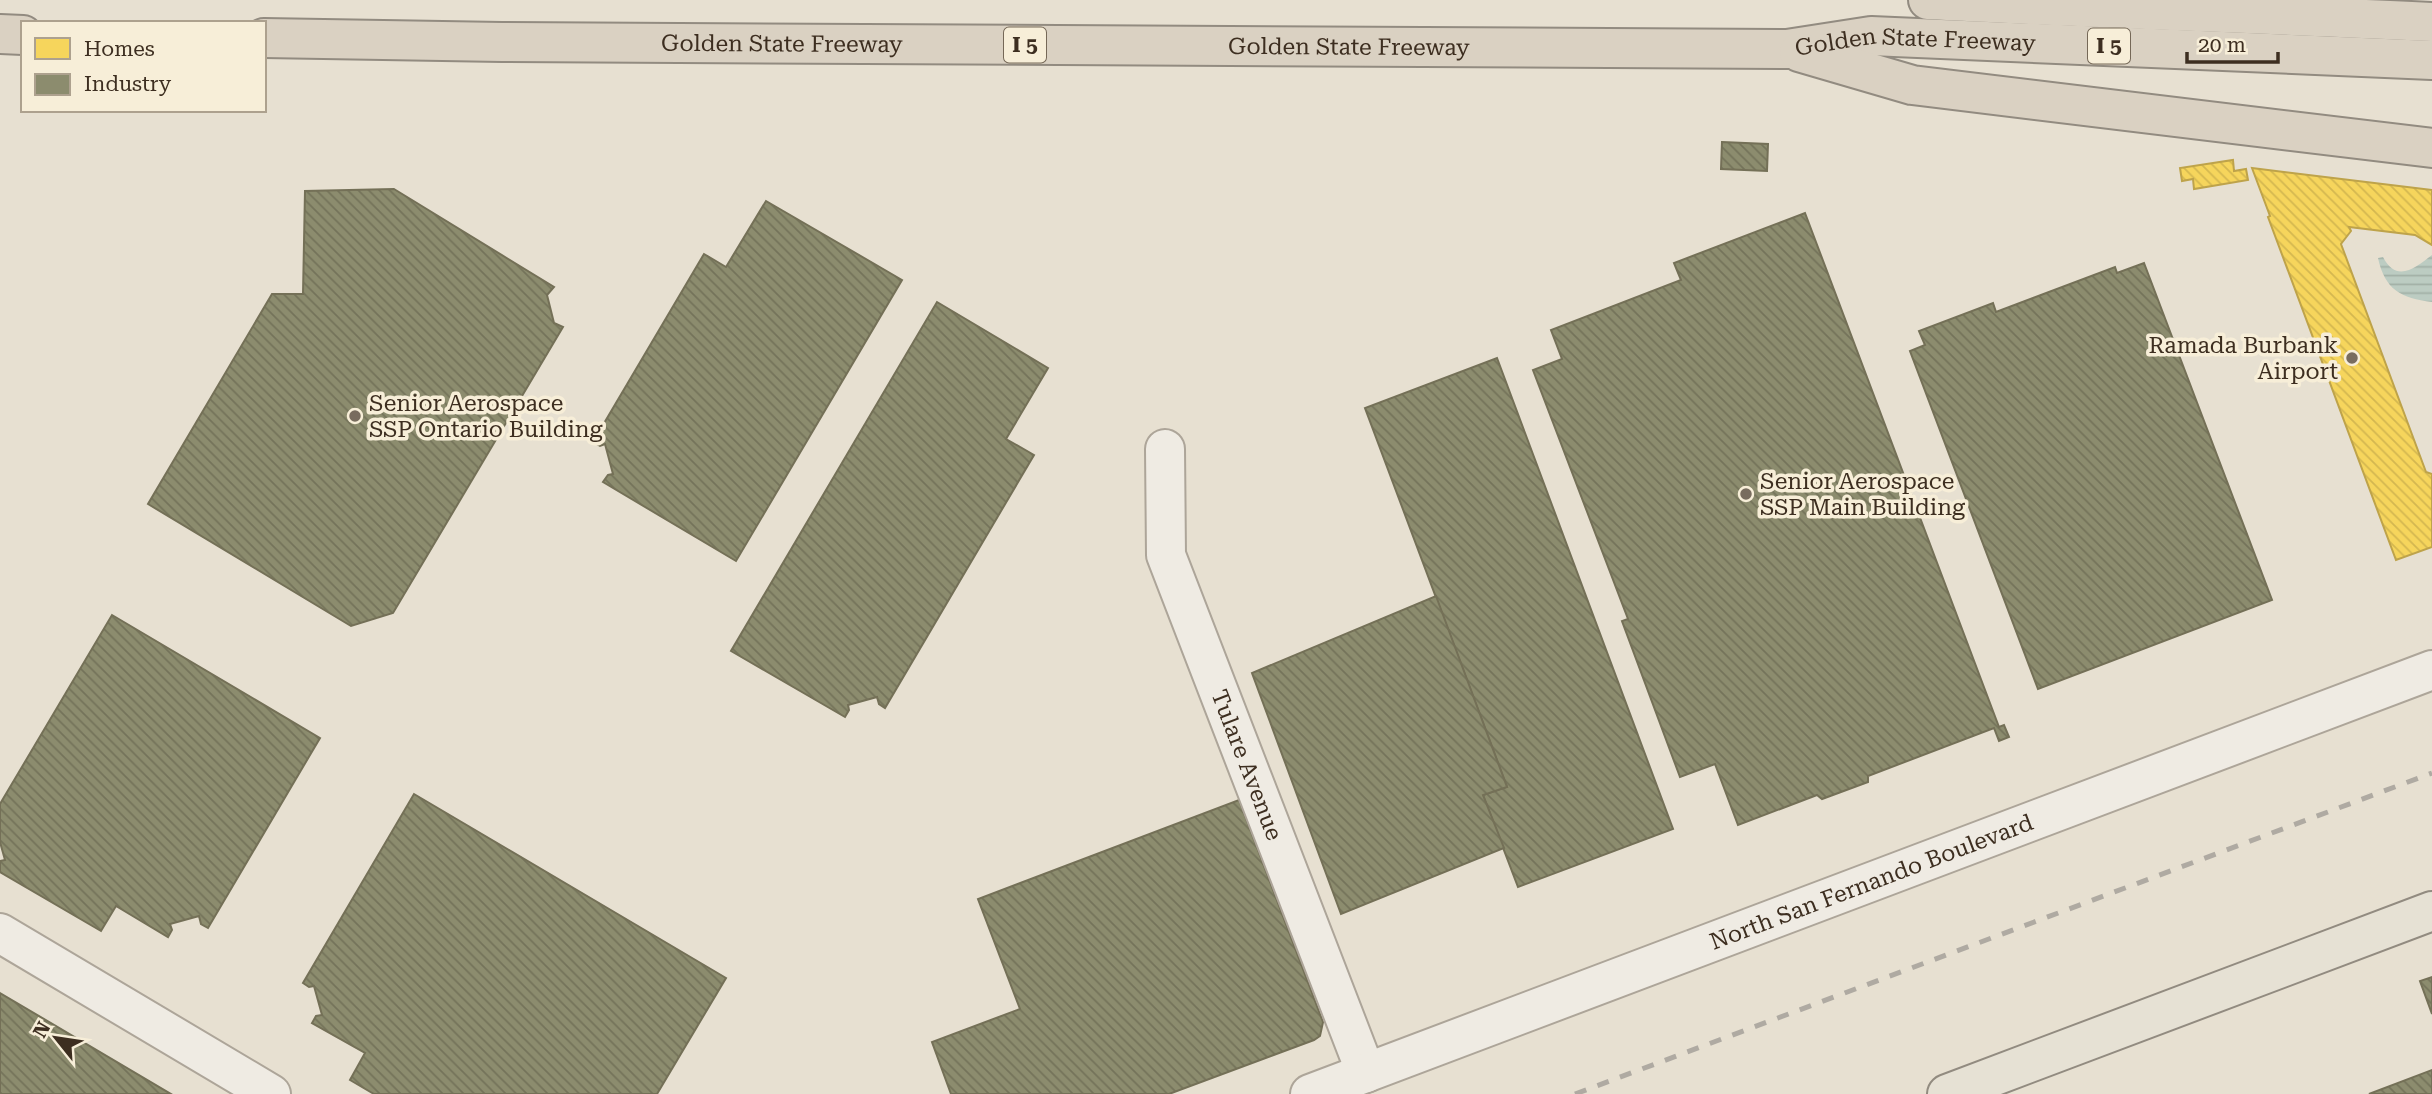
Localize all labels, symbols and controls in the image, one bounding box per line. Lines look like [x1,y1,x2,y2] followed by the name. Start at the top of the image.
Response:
[21,21,266,112] legend
[2187,21,2278,65] scale bar
[1793,22,2037,61] street label: Golden State Freeway
[1004,28,1046,62] road number: I 5
[2088,28,2130,64] road number: I 5
[661,29,903,58] street label: Golden State Freeway
[1228,32,1470,61] street label: Golden State Freeway
[2198,33,2246,57] text: 20 m
[84,37,155,61] text: Homes
[84,72,172,96] text: Industry
[2148,332,2338,385] place label: Ramada Burbank Airport
[2344,350,2360,366] marker: Ramada Burbank Airport
[369,390,603,443] place label: Senior Aerospace SSP Ontario Building
[347,408,363,424] marker: Senior Aerospace SSP Ontario Building
[1760,468,1965,521] place label: Senior Aerospace SSP Main Building
[1738,486,1754,502] marker: Senior Aerospace SSP Main Building
[1206,686,1288,844] street label: Tulare Avenue
[1706,808,2037,955] street label: North San Fernando Boulevard
[21,1003,91,1073] north arrow
[28,1017,56,1042] text: N

